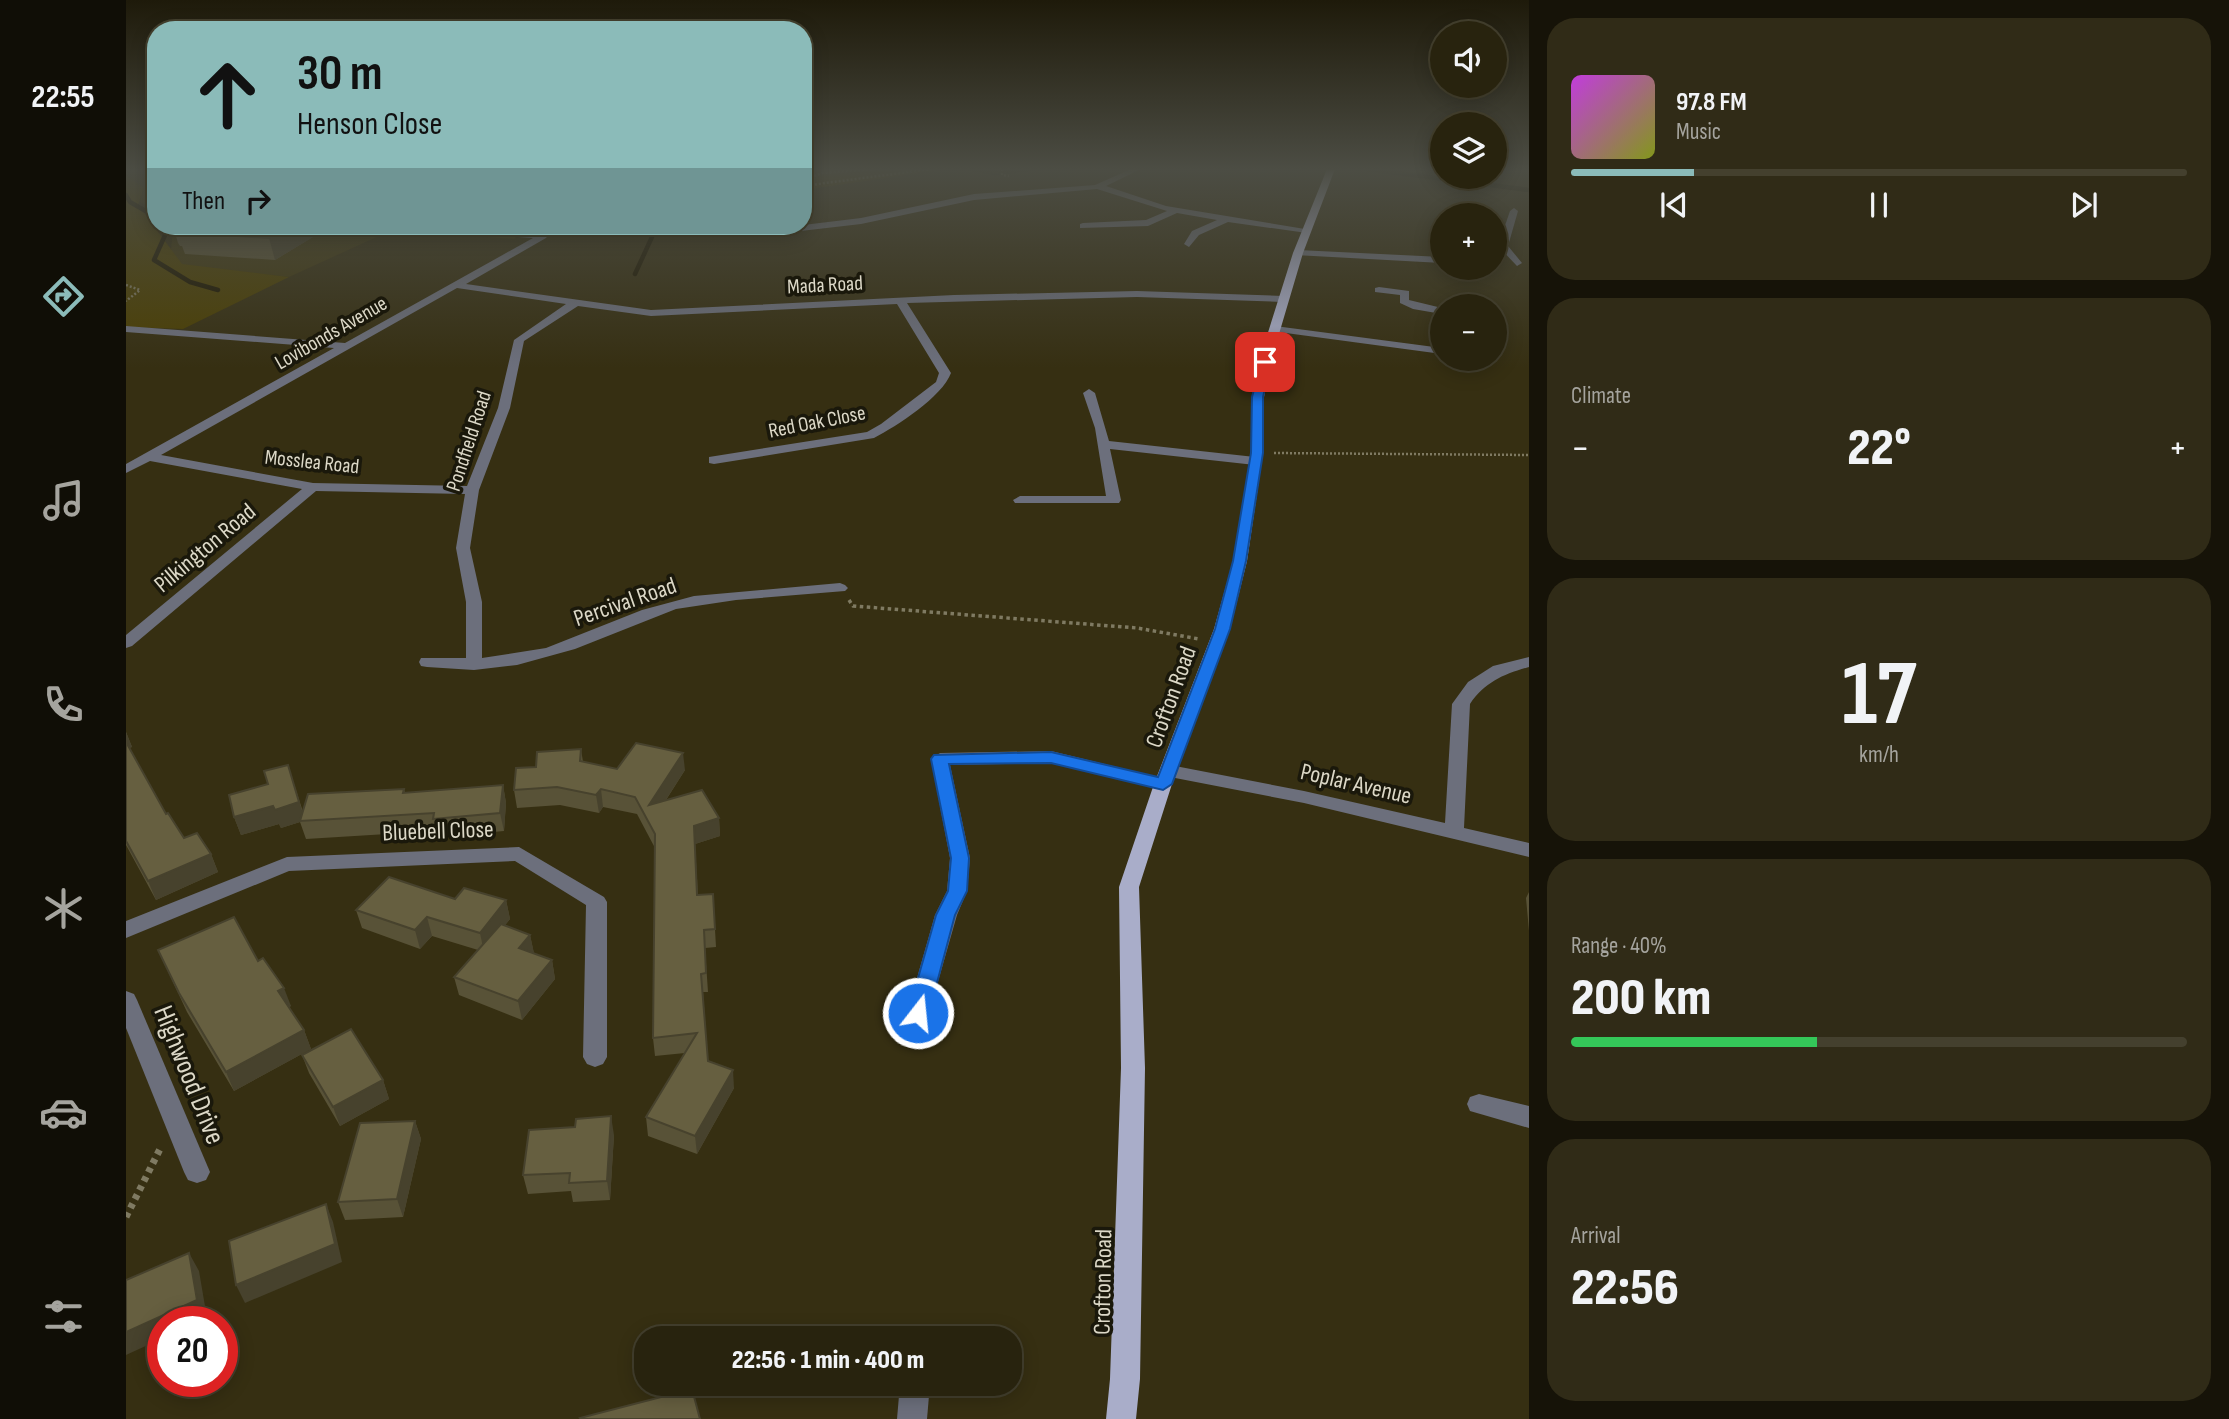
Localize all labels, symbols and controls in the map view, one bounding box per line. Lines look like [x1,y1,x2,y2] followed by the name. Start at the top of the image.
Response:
[1430,21,1507,371] map controls
[1430,21,1507,98] button: sound
[297,45,382,104] text: 30 m
[182,49,273,140] icon: ahead
[31,78,95,117] text: 22:55
[1676,87,1747,118] text: 97.8 FM
[297,105,442,144] text: Henson Close
[1430,112,1507,189] button: layers
[1676,118,1721,146] text: Music
[239,182,277,220] icon: right
[182,186,225,217] text: Then
[1655,186,1693,224] icon: previous
[1860,186,1898,224] icon: pause
[2065,186,2103,224] icon: next
[1430,203,1507,280] button: +
[787,271,863,299] street label: Mada Road
[39,272,88,321] icon: directions
[270,291,392,375] street label: Lovibonds Avenue
[1430,294,1507,371] button: −
[1235,332,1295,392] pin
[1246,343,1284,381] icon: arrive
[1571,382,1631,410] text: Climate
[441,388,497,494] street label: Pondfield Road
[766,400,868,444] street label: Red Oak Close
[1847,417,1911,480] text: 22°
[1571,426,1590,471] text: −
[2168,426,2187,471] text: +
[264,445,360,479] street label: Mosslea Road
[39,476,88,525] icon: music
[148,497,262,599] street label: Pilkington Road
[570,571,680,633] street label: Percival Road
[1842,641,1916,750] text: 17
[1139,642,1203,752] street label: Crofton Road
[39,680,88,729] icon: phone
[1859,741,1899,769] text: km/h
[1298,757,1414,811] street label: Poplar Avenue
[382,815,494,847] street label: Bluebell Close
[39,884,88,933] icon: climate
[1571,932,1667,960] text: Range · 40%
[1571,967,1711,1030] text: 200 km
[881,976,955,1050] position arrow
[146,1001,232,1149] street label: Highwood Drive
[39,1088,88,1137] icon: car
[1571,1222,1620,1250] text: Arrival
[1088,1229,1118,1335] street label: Crofton Road
[1571,1257,1679,1320] text: 22:56
[39,1292,88,1341] icon: filters
[147,1306,238,1397] speed limit sign: 20
[732,1345,924,1376] text: 22:56 · 1 min · 400 m

